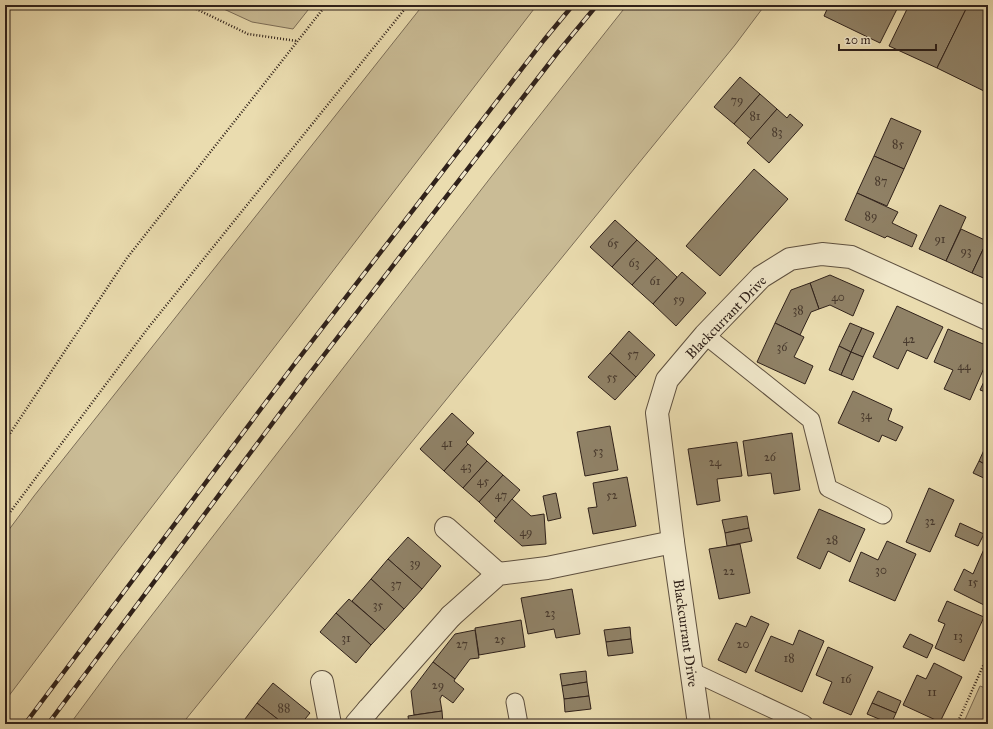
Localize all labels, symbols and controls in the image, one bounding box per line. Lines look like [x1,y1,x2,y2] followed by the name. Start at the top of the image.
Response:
[839,26,936,52] scale bar
[845,33,871,47] text: 20 m
[731,93,743,107] house number: 79
[749,109,761,123] house number: 81
[771,125,783,139] house number: 83
[892,137,904,151] house number: 85
[875,174,887,188] house number: 87
[865,209,877,223] house number: 89
[934,232,946,246] house number: 91
[607,236,619,250] house number: 65
[960,244,972,258] house number: 93
[629,256,640,270] house number: 63
[682,272,770,362] street label: Blackcurrant Drive
[650,274,661,288] house number: 61
[831,290,845,304] house number: 40
[673,292,685,306] house number: 59
[792,303,804,317] house number: 38
[903,332,915,346] house number: 42
[777,340,788,354] house number: 36
[627,347,639,361] house number: 57
[957,359,971,373] house number: 44
[606,370,618,384] house number: 55
[860,408,872,422] house number: 34
[441,436,453,450] house number: 41
[593,444,603,458] house number: 53
[764,450,777,464] house number: 26
[709,455,722,469] house number: 24
[460,459,472,473] house number: 43
[477,474,490,488] house number: 45
[495,488,507,502] house number: 47
[606,488,618,502] house number: 52
[925,514,935,528] house number: 32
[519,525,533,539] house number: 49
[826,533,838,547] house number: 28
[409,556,421,570] house number: 39
[875,563,887,577] house number: 30
[723,564,735,578] house number: 22
[968,575,979,589] house number: 15
[390,577,402,591] house number: 37
[670,578,702,688] street label: Blackcurrant Drive
[373,598,384,612] house number: 35
[545,606,556,620] house number: 23
[953,629,963,643] house number: 13
[341,631,351,645] house number: 31
[494,632,506,646] house number: 25
[456,637,468,651] house number: 27
[737,637,749,651] house number: 20
[783,651,795,665] house number: 18
[841,672,852,686] house number: 16
[432,678,444,692] house number: 29
[927,685,937,699] house number: 11
[278,701,290,715] house number: 88

